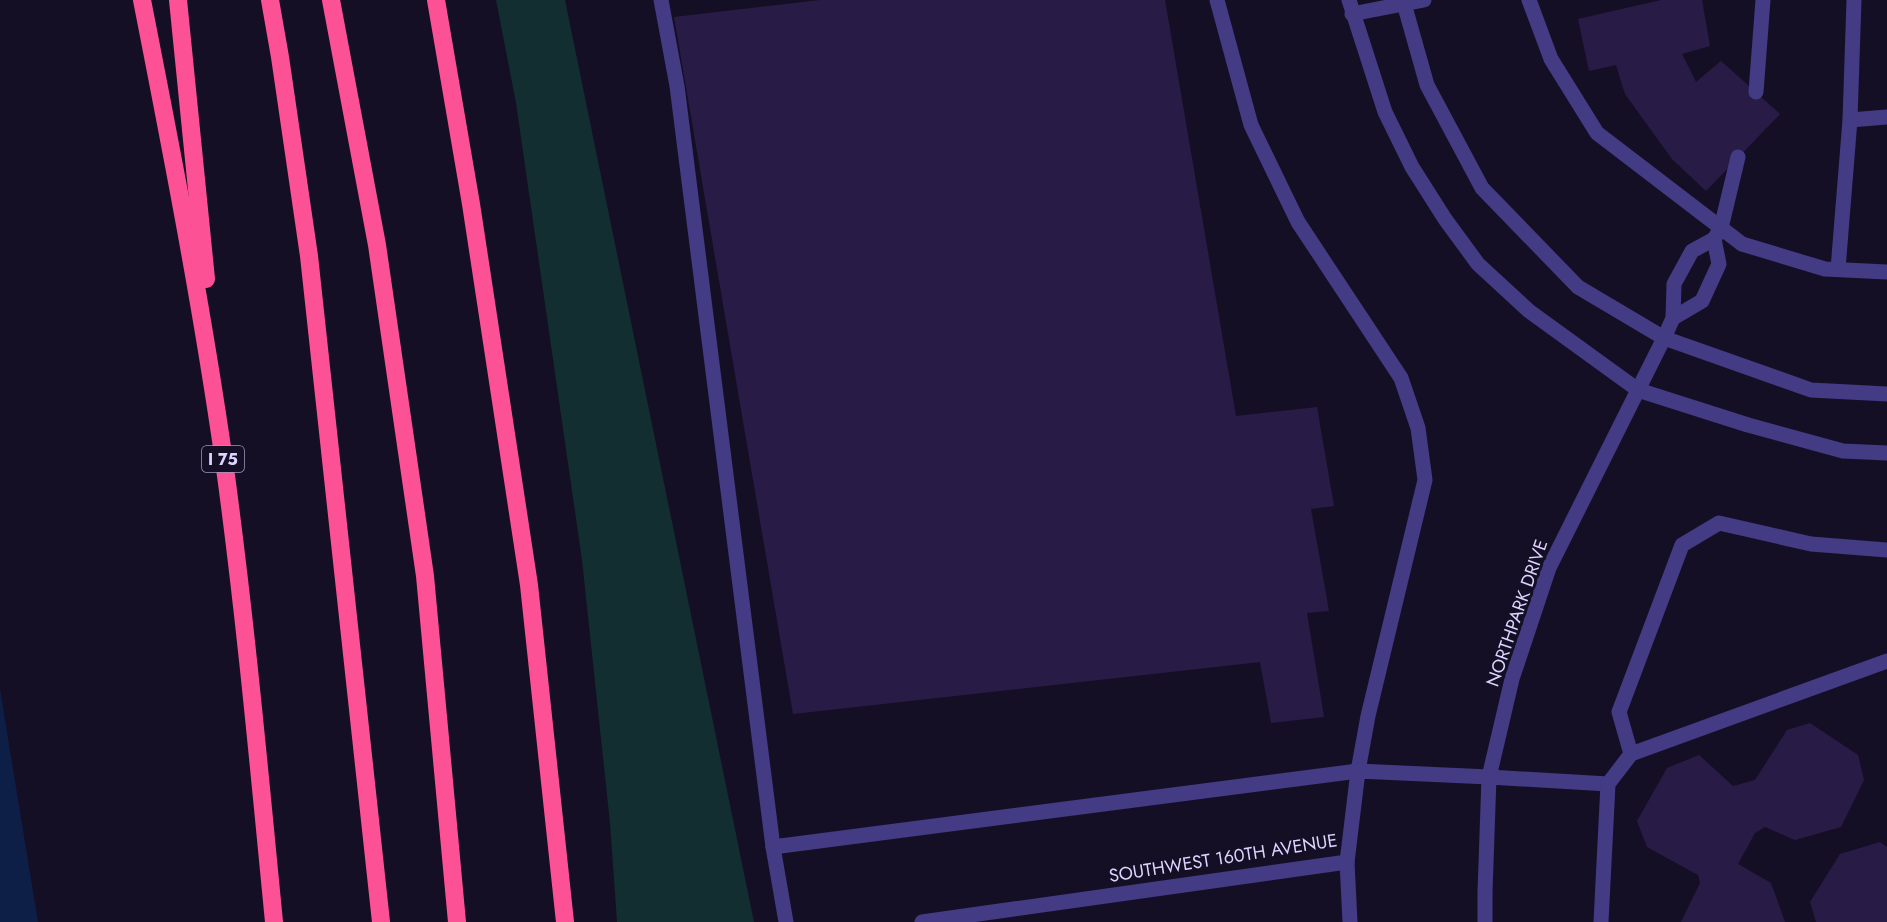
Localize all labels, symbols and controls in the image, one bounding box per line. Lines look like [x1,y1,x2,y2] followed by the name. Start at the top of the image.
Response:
[202,446,244,472] road number: I 75
[1480,536,1554,690] street label: NORTHPARK DRIVE
[1107,827,1339,889] street label: SOUTHWEST 160TH AVENUE

